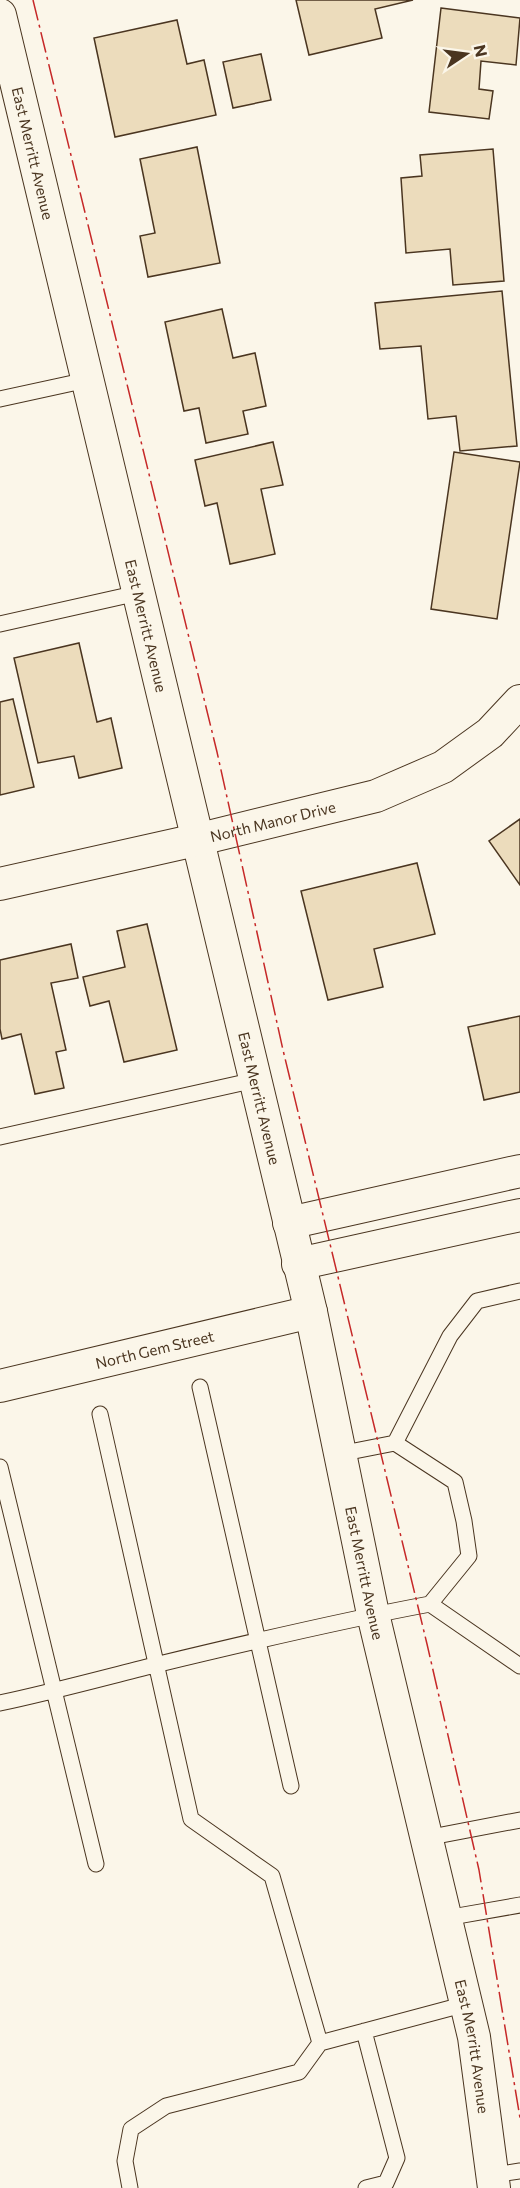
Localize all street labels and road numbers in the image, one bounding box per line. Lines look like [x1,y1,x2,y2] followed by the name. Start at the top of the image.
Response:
[9,85,58,221] street label: East Merritt Avenue
[122,557,171,694] street label: East Merritt Avenue
[208,797,338,845] street label: North Manor Drive
[235,1030,284,1167] street label: East Merritt Avenue
[94,1326,216,1372] street label: North Gem Street
[342,1504,388,1641] street label: East Merritt Avenue
[452,1978,493,2115] street label: East Merritt Avenue

